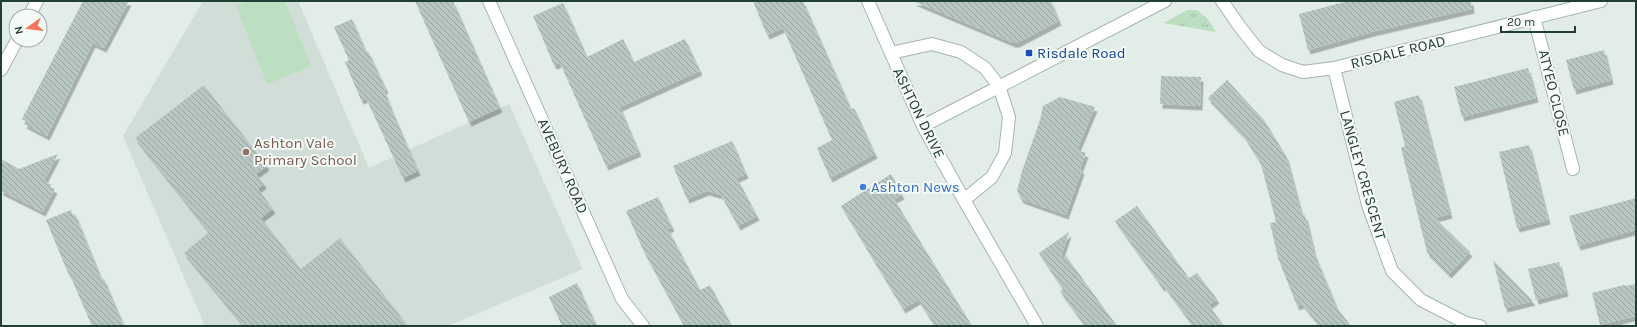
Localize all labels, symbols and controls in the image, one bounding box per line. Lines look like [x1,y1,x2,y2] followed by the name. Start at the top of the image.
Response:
[8,8,48,48] north arrow
[1501,8,1575,34] scale bar
[1507,15,1535,29] text: 20 m
[12,25,26,36] text: N
[1349,31,1447,73] street label: RISDALE ROAD
[1037,44,1126,62] place label: Risdale Road
[1024,48,1034,58] marker: Risdale Road
[1535,48,1573,138] street label: ATYEO CLOSE
[889,65,949,161] street label: ASHTON DRIVE
[1336,108,1390,242] street label: LANGLEY CRESCENT
[534,115,592,217] street label: AVEBURY ROAD
[254,134,357,169] place label: Ashton Vale Primary School
[241,147,251,157] marker: Ashton Vale Primary School
[871,178,960,196] place label: Ashton News
[858,182,868,192] marker: Ashton News

